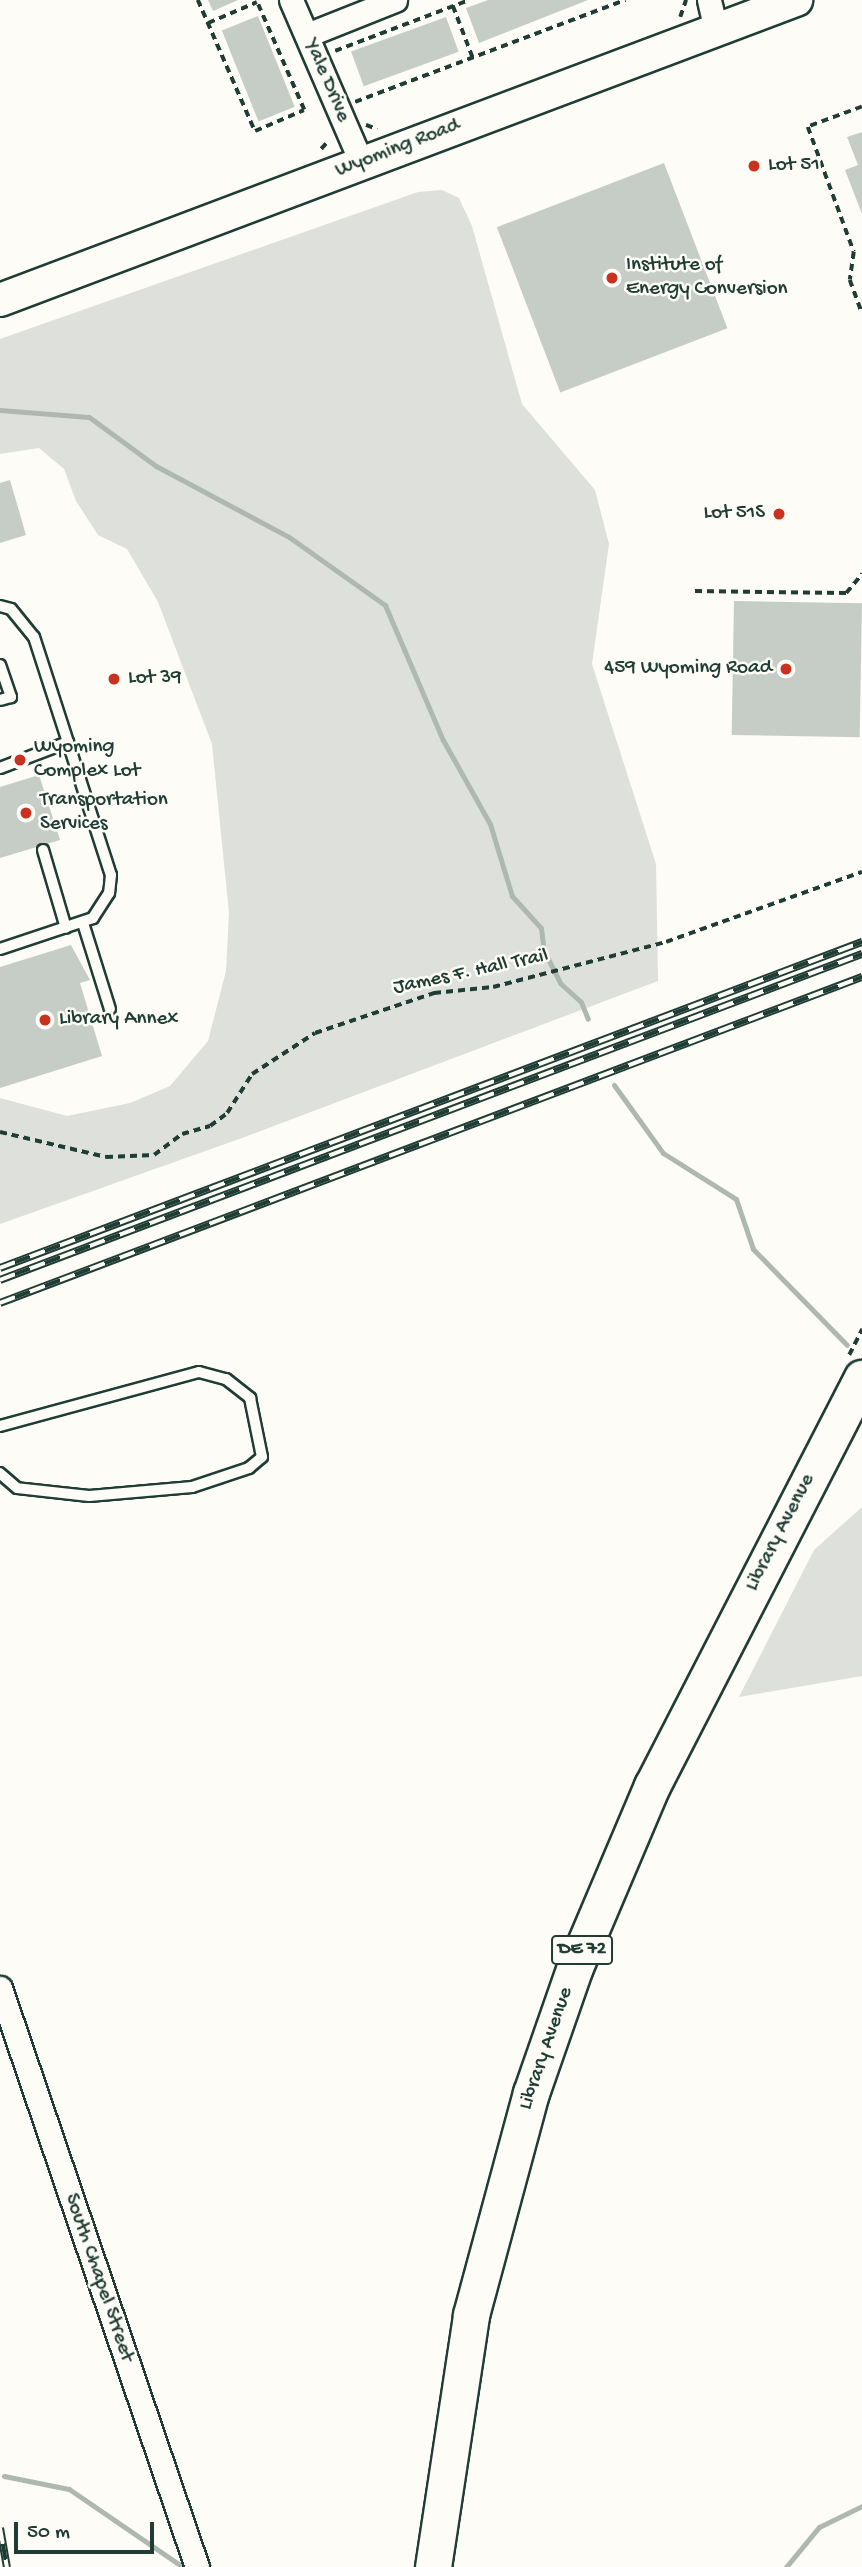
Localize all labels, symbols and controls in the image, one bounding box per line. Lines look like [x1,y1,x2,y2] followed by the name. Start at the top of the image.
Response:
[297,36,355,126] street label: Yale Drive
[332,114,464,184] street label: Wyoming Road
[768,153,820,179] place label: Lot 51
[746,158,762,174] marker: Lot 51
[626,253,788,303] place label: Institute of Energy Conversion
[604,270,620,286] marker: Institute of Energy Conversion
[704,501,765,527] place label: Lot 51S
[771,506,787,522] marker: Lot 51S
[604,656,772,682] place label: 459 Wyoming Road
[778,661,794,677] marker: 459 Wyoming Road
[128,666,182,692] place label: Lot 39
[106,671,122,687] marker: Lot 39
[34,735,140,785] place label: Wyoming Complex Lot
[12,752,28,768] marker: Wyoming Complex Lot
[40,788,168,838] place label: Transportation Services
[18,805,34,821] marker: Transportation Services
[391,944,551,1002] street label: James F. Hall Trail
[59,1007,178,1033] place label: Library Annex
[37,1012,53,1028] marker: Library Annex
[741,1470,821,1596] street label: Library Avenue
[550,1934,614,1966] road number: DE 72
[514,1984,580,2114] street label: Library Avenue
[57,2190,139,2366] street label: South Chapel Street
[18,2508,158,2552] scale bar
[27,2521,70,2546] text: 50 m

